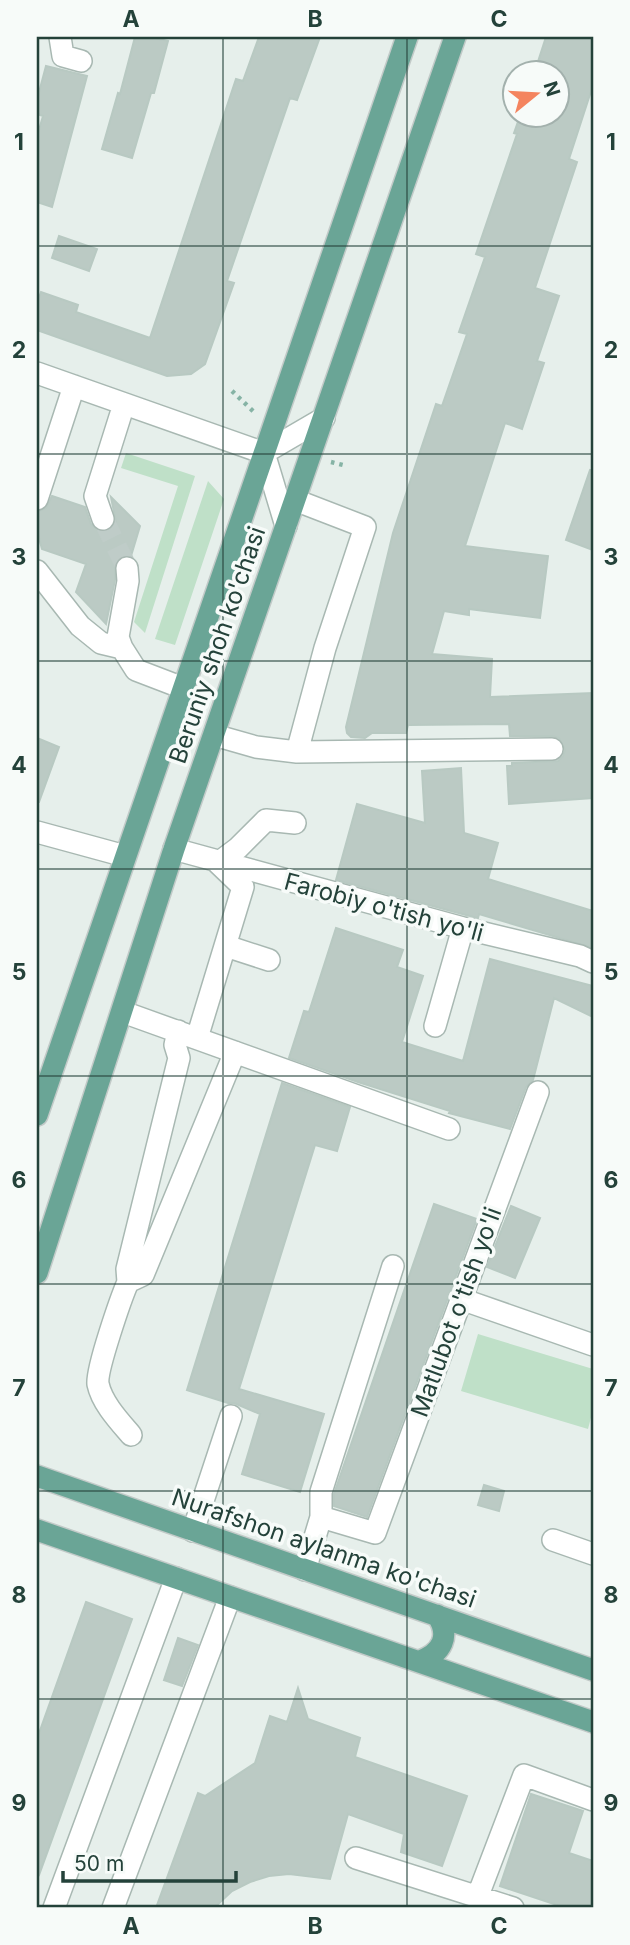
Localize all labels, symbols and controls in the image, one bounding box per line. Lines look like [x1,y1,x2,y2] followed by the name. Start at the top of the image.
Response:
[122,5,140,33] text: A
[307,5,323,33] text: B
[490,5,508,33] text: C
[500,60,570,130] north arrow
[539,78,565,99] text: N
[14,128,24,156] text: 1
[606,128,616,156] text: 1
[12,336,26,364] text: 2
[604,336,618,364] text: 2
[163,523,271,767] street label: Beruniy shoh ko'chasi
[12,543,26,571] text: 3
[604,543,618,571] text: 3
[11,751,27,779] text: 4
[603,751,619,779] text: 4
[281,866,487,948] street label: Farobiy o'tish yo'li
[12,958,26,986] text: 5
[604,958,618,986] text: 5
[12,1166,26,1194] text: 6
[604,1166,618,1194] text: 6
[405,1203,507,1421] street label: Matlubot o'tish yo'li
[12,1374,26,1402] text: 7
[604,1374,618,1402] text: 7
[168,1482,480,1614] street label: Nurafshon aylanma ko'chasi
[12,1581,26,1609] text: 8
[604,1581,618,1609] text: 8
[12,1789,26,1817] text: 9
[604,1789,618,1817] text: 9
[63,1840,236,1884] scale bar
[74,1851,124,1876] text: 50 m
[122,1912,140,1940] text: A
[307,1912,323,1940] text: B
[490,1912,508,1940] text: C

